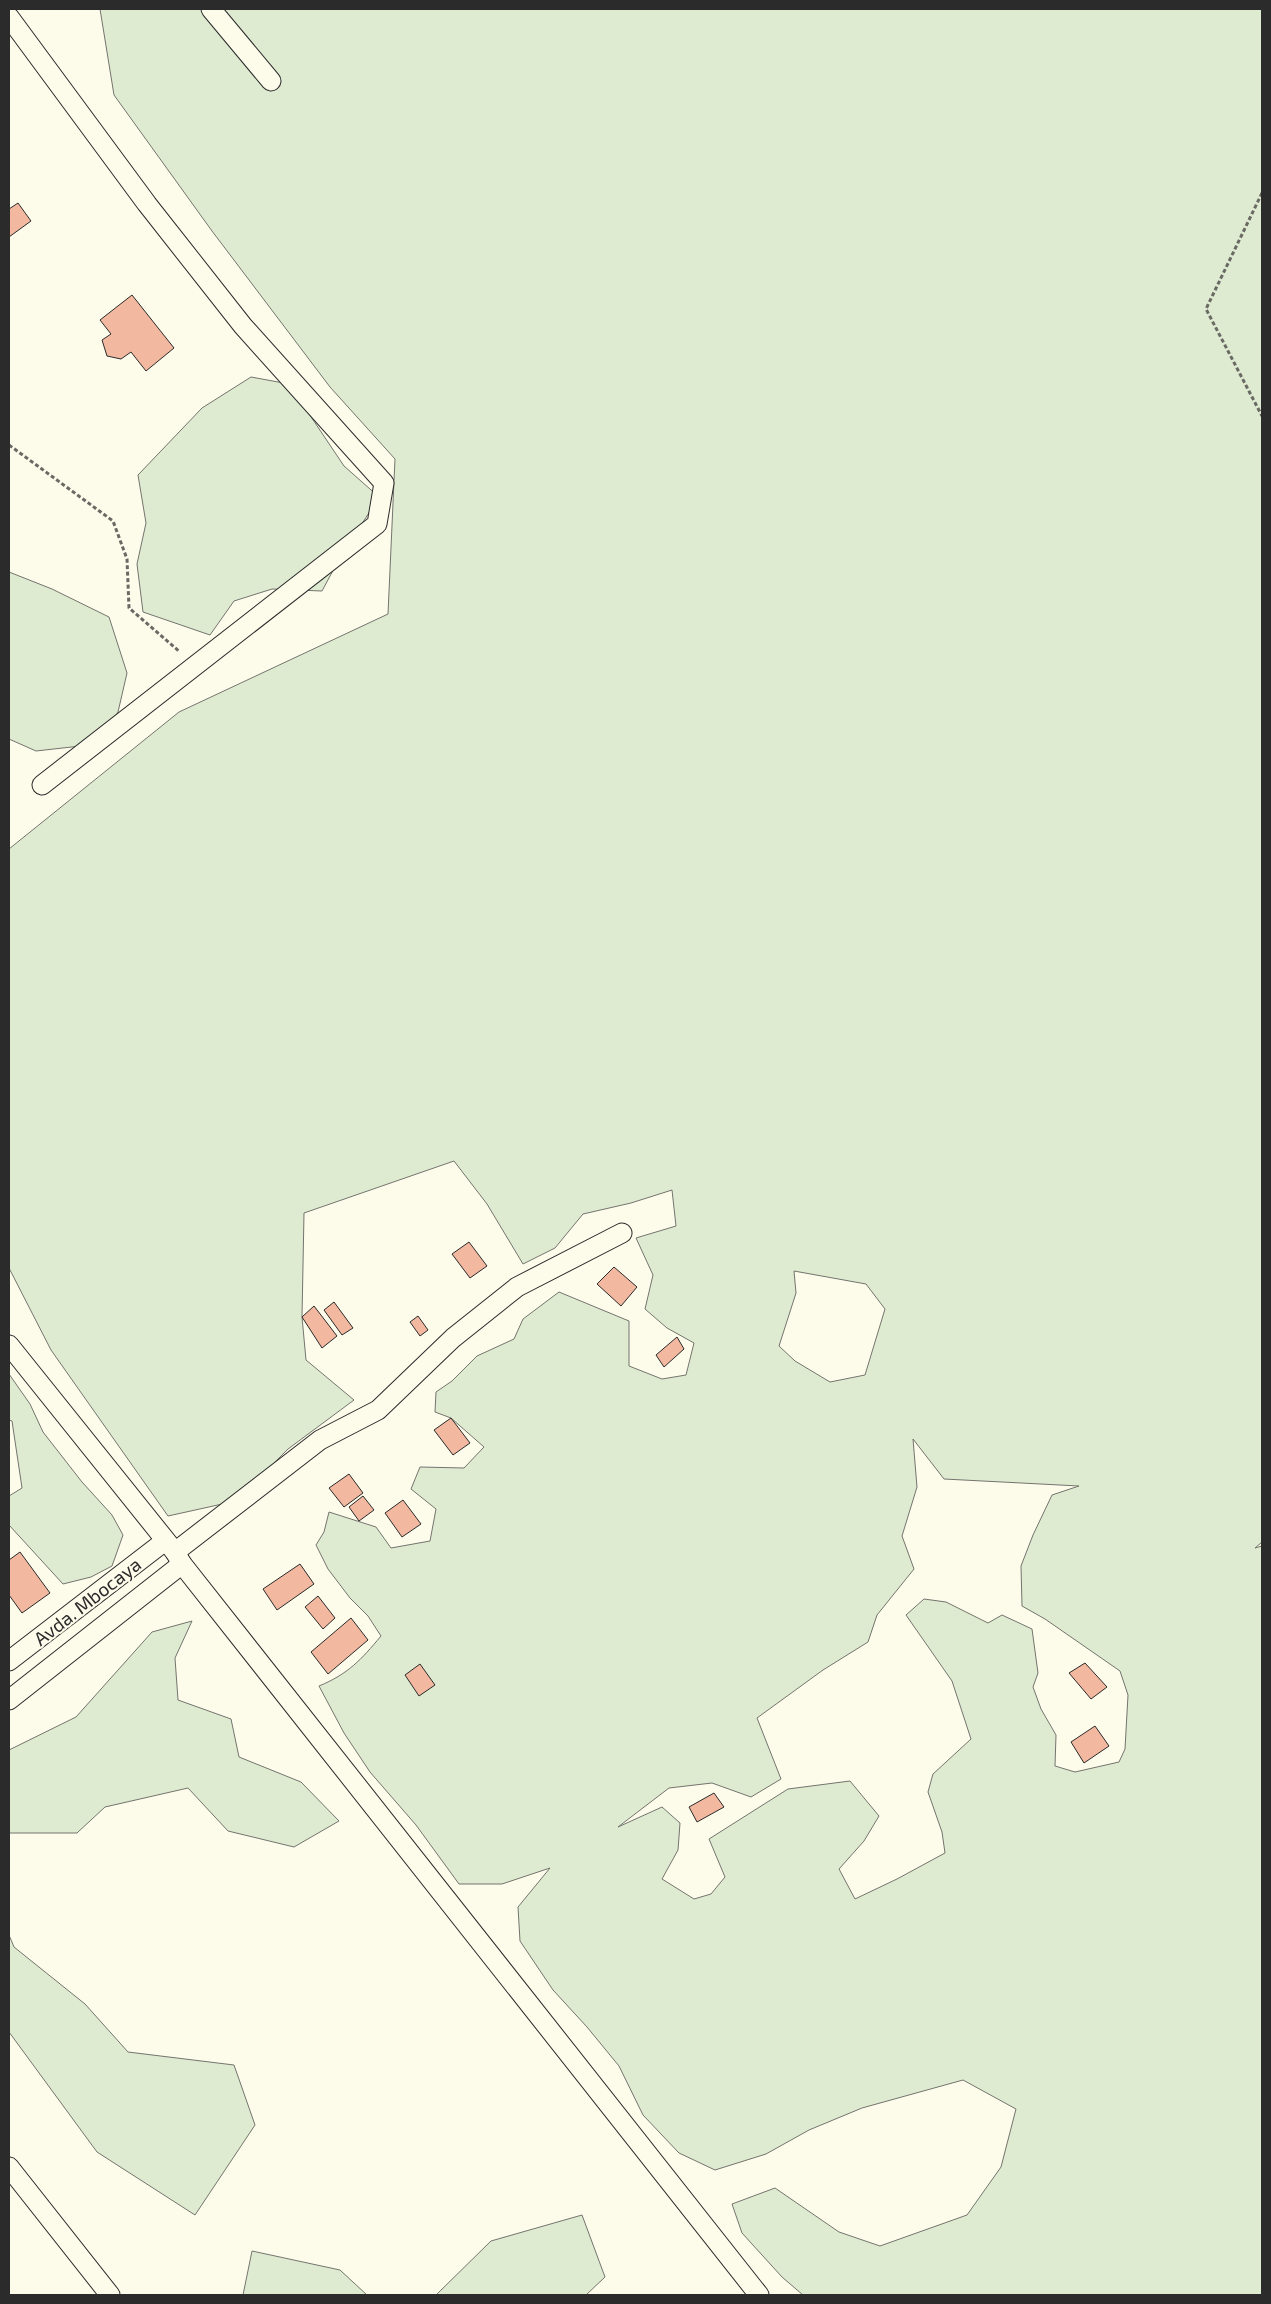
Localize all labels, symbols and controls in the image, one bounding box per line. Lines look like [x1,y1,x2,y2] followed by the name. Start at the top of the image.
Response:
[29,1552,145,1650] street label: Avda. Mbocaya

